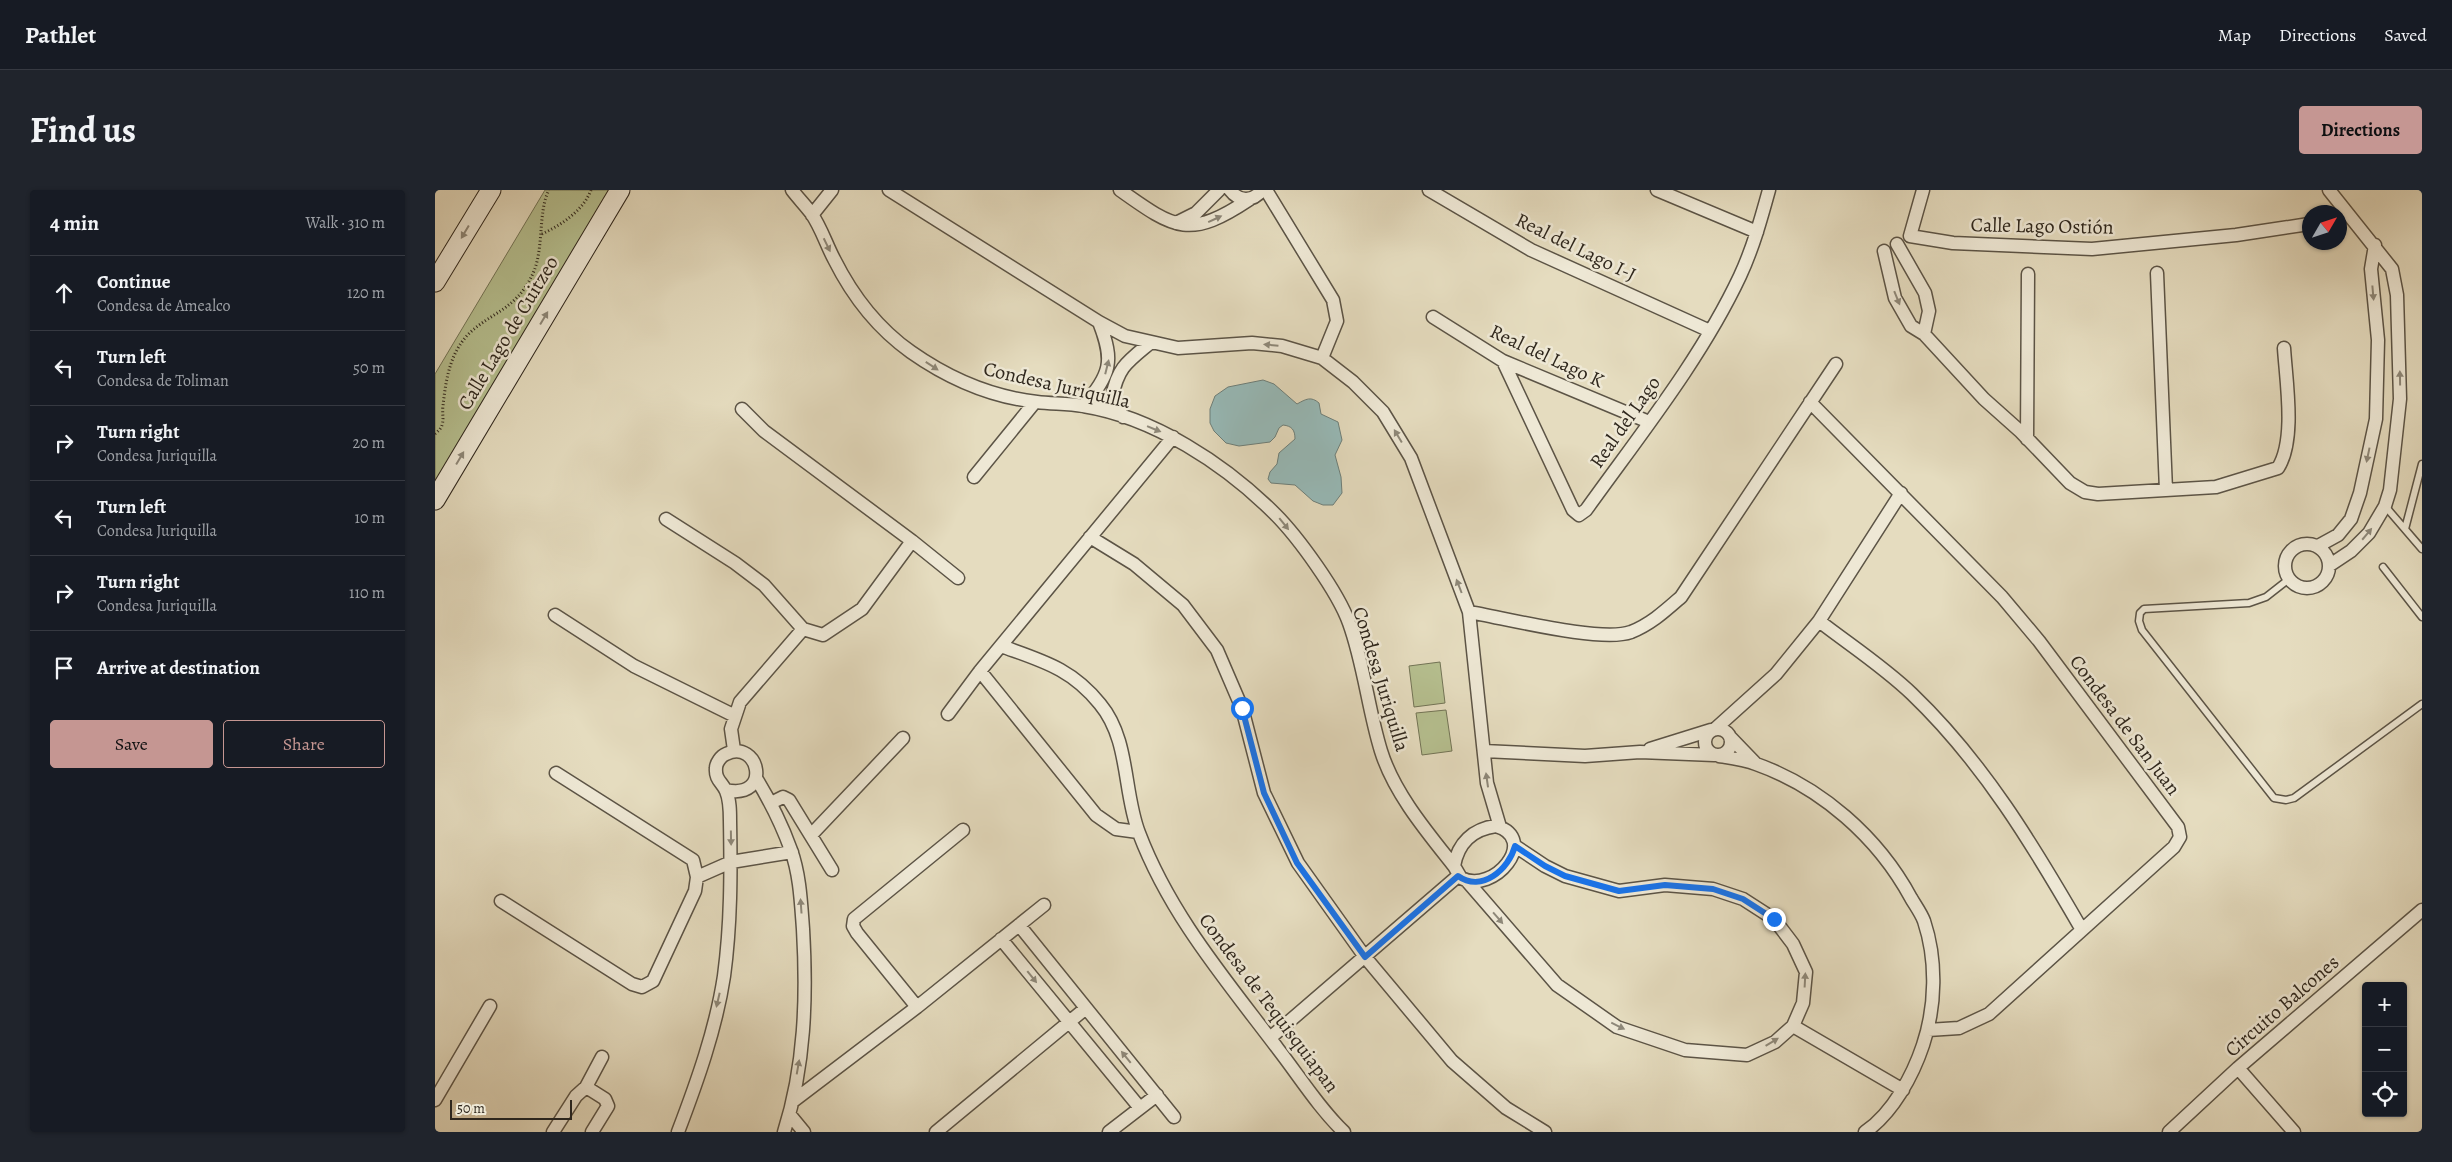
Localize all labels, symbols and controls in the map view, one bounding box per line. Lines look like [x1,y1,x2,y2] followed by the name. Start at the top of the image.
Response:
[25,19,96,51] text: Pathlet
[2218,23,2251,47] text: Map
[2279,23,2356,47] text: Directions
[2384,23,2427,47] text: Saved
[30,106,136,154] text: Find us
[2299,106,2422,154] button: Directions
[2302,205,2347,250] north arrow
[1511,206,1641,288] street label: Real del Lago I-J
[50,209,99,237] text: 4 min
[1970,211,2114,241] street label: Calle Lago Ostión
[305,212,385,234] text: Walk · 310 m
[1208,215,1222,223] one-way arrow
[461,225,470,238] one-way arrow
[823,238,831,252] one-way arrow
[451,251,565,415] street label: Calle Lago de Cuitzeo
[97,269,171,295] text: Continue
[50,279,78,307] icon: ahead
[347,282,385,304] text: 120 m
[2370,285,2378,301] one-way arrow
[1893,291,1901,305] one-way arrow
[97,295,231,317] text: Condesa de Amealco
[539,312,548,325] one-way arrow
[1485,318,1609,394] street label: Real del Lago K
[1262,341,1278,349] one-way arrow
[97,344,166,370] text: Turn left
[50,354,78,382] icon: left
[981,355,1134,415] street label: Condesa Juriquilla
[353,357,385,379] text: 50 m
[1103,359,1111,374] one-way arrow
[926,361,939,370] one-way arrow
[97,370,229,392] text: Condesa de Toliman
[2396,370,2404,386] one-way arrow
[1583,371,1667,473] street label: Real del Lago
[97,419,179,445] text: Turn right
[1146,426,1161,433] one-way arrow
[50,429,78,457] icon: right
[1393,429,1402,442] one-way arrow
[352,432,385,454] text: 20 m
[97,445,217,467] text: Condesa Juriquilla
[2364,447,2372,463] one-way arrow
[456,451,465,464] one-way arrow
[97,494,166,520] text: Turn left
[50,504,78,532] icon: left
[355,507,385,529] text: 10 m
[1278,517,1289,530] one-way arrow
[97,520,217,542] text: Condesa Juriquilla
[2361,527,2372,540] one-way arrow
[97,569,179,595] text: Turn right
[50,579,78,607] icon: right
[1455,579,1463,593] one-way arrow
[349,582,385,604] text: 110 m
[97,595,217,617] text: Condesa Juriquilla
[1346,603,1416,755] street label: Condesa Juriquilla
[2063,649,2187,801] street label: Condesa de San Juan
[50,654,78,682] icon: arrive
[97,655,260,681] text: Arrive at destination
[1231,697,1254,720] route start
[50,720,213,768] button: Save
[223,720,385,768] button: Share
[1483,772,1491,788] one-way arrow
[727,831,735,847] one-way arrow
[797,897,805,913] one-way arrow
[1193,908,1345,1098] street label: Condesa de Tequisquiapan
[1763,908,1786,931] route end
[1493,911,1504,924] one-way arrow
[2219,949,2345,1063] street label: Circuito Balcones
[1027,970,1037,983] one-way arrow
[1801,972,1809,988] one-way arrow
[2362,982,2407,1117] map controls
[2362,982,2407,1027] button: +
[714,993,722,1009] one-way arrow
[1610,1022,1625,1030] one-way arrow
[2362,1027,2407,1072] button: −
[1766,1038,1779,1047] one-way arrow
[1121,1051,1132,1064] one-way arrow
[795,1059,803,1075] one-way arrow
[2362,1072,2407,1117] button: locate
[450,1097,573,1120] scale bar
[457,1099,485,1118] text: 50 m

